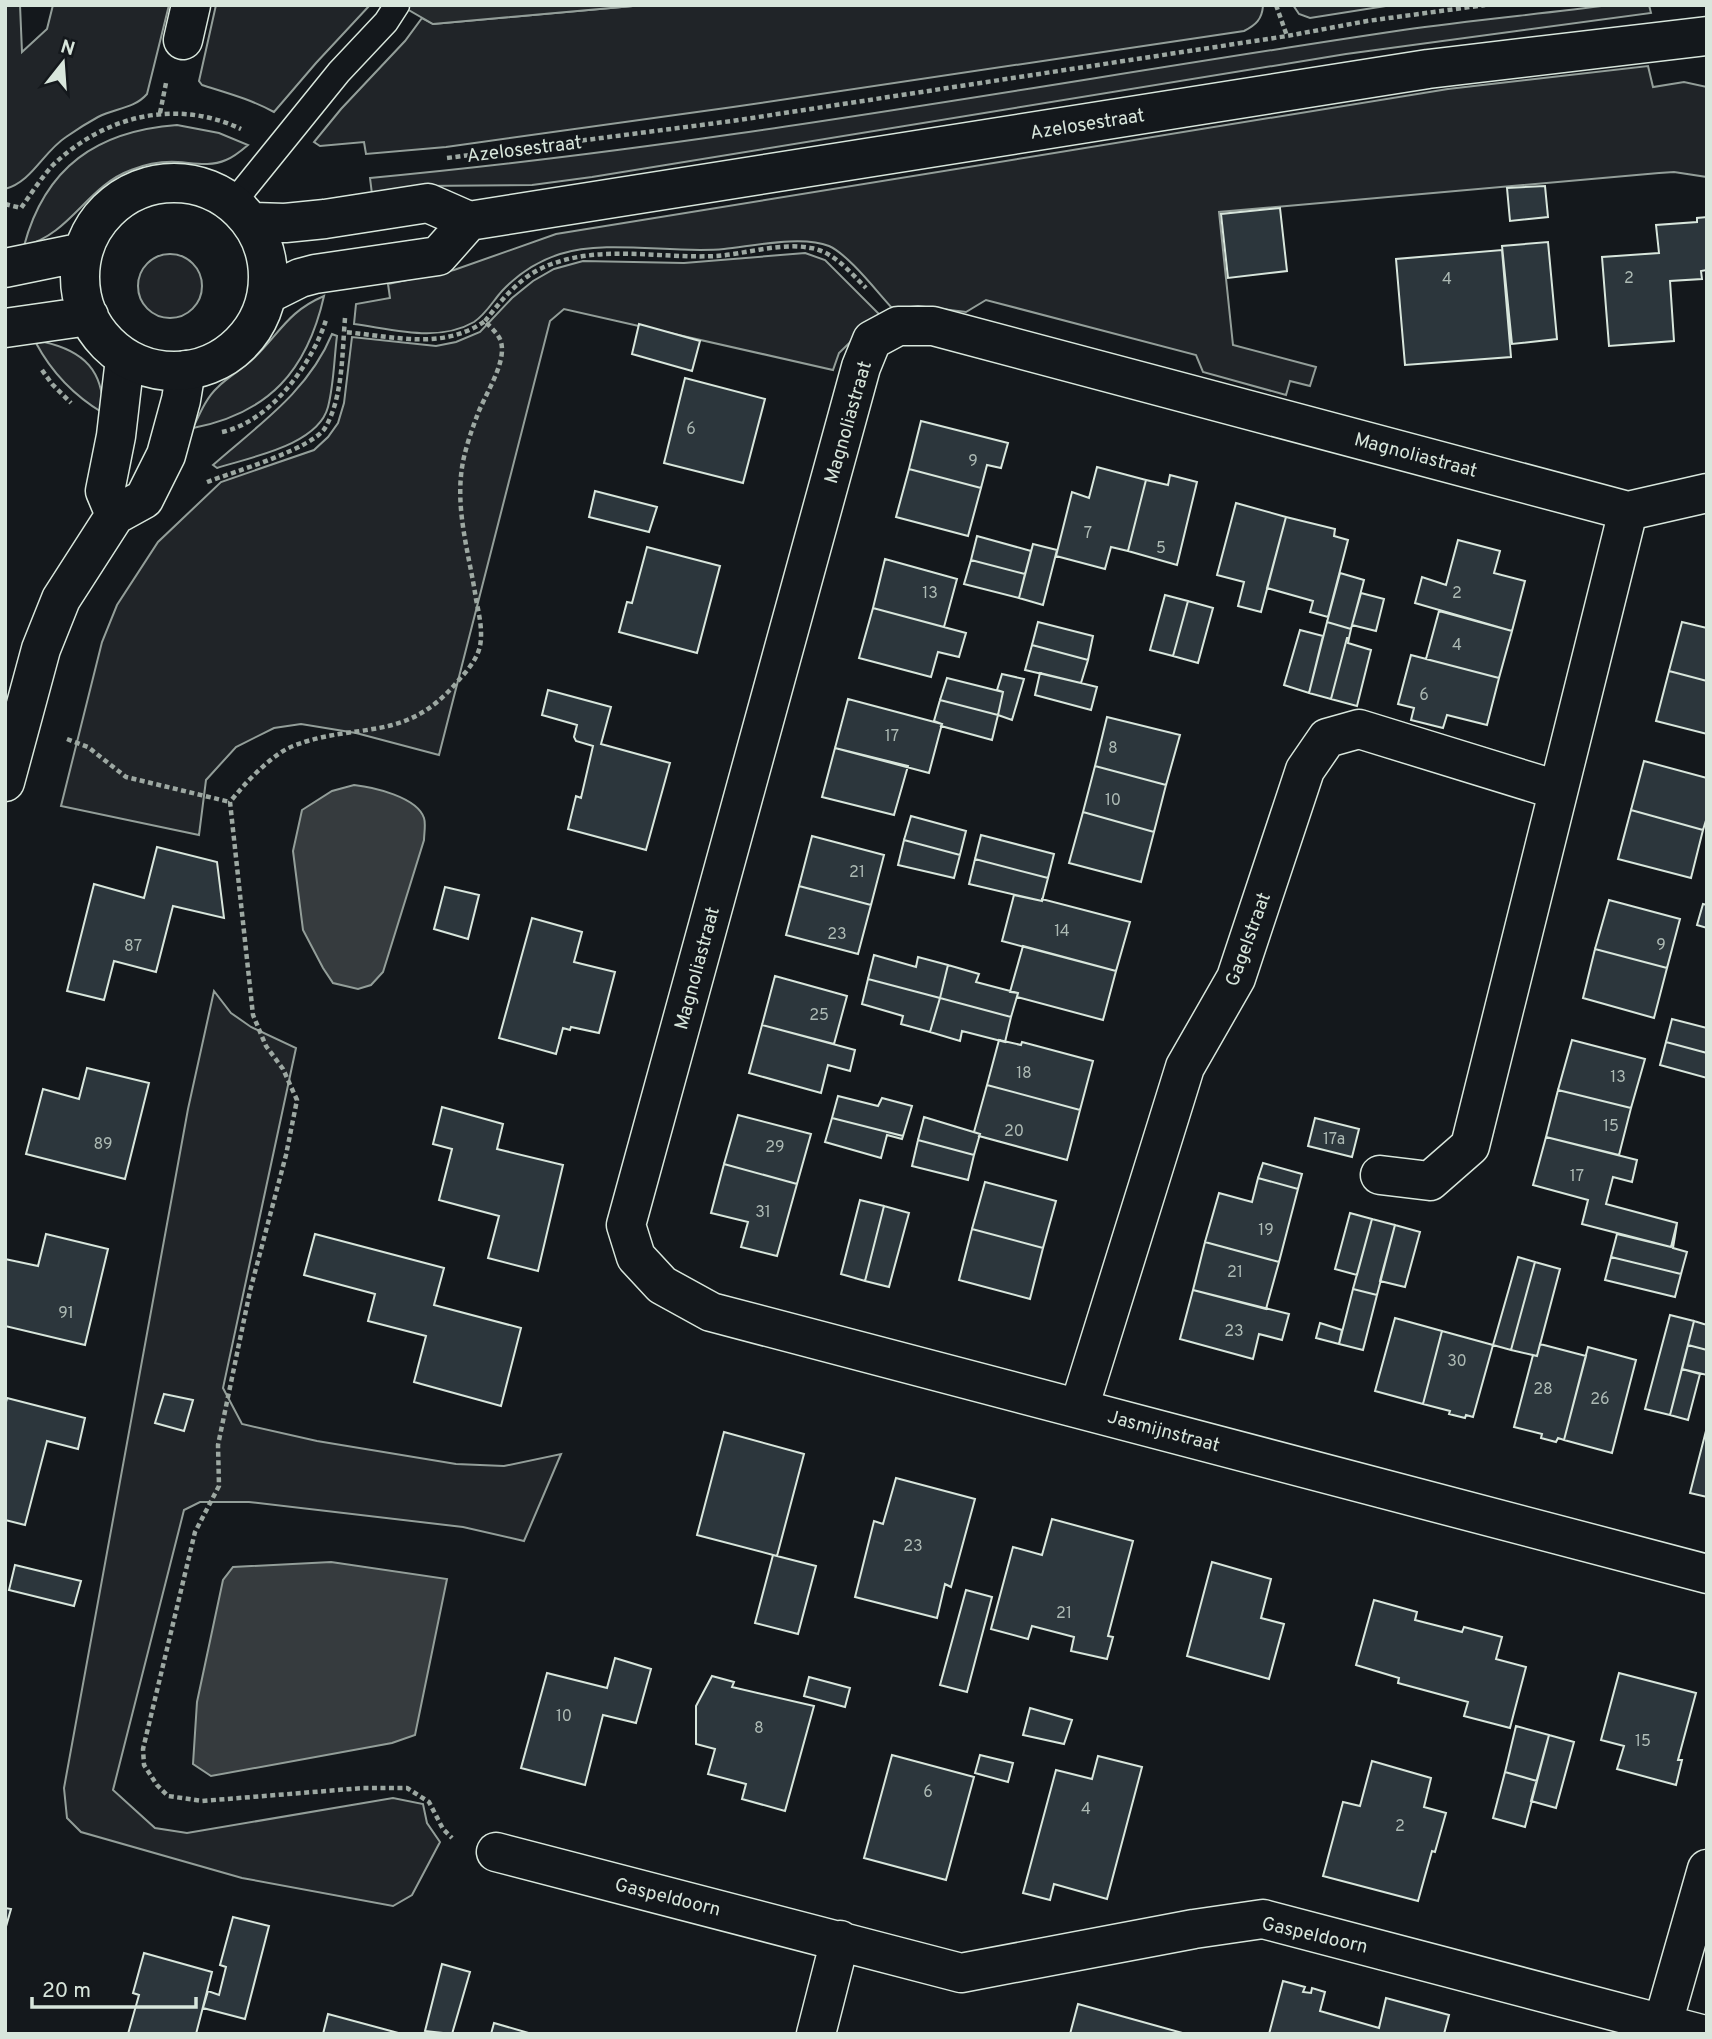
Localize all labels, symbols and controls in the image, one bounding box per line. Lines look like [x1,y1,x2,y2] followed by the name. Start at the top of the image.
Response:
[28,28,98,98] north arrow
[57,35,77,62] text: N
[1028,104,1146,146] street label: Azelosestraat
[465,131,583,169] street label: Azelosestraat
[1624,269,1634,289] house number: 2
[1442,270,1452,290] house number: 4
[820,359,878,487] street label: Magnoliastraat
[686,420,696,440] house number: 6
[1351,428,1480,484] street label: Magnoliastraat
[968,452,978,472] house number: 9
[1084,524,1092,544] house number: 7
[1156,539,1166,559] house number: 5
[922,584,938,604] house number: 13
[1452,584,1462,604] house number: 2
[1452,636,1462,656] house number: 4
[1419,686,1429,706] house number: 6
[885,727,899,747] house number: 17
[1108,739,1118,759] house number: 8
[1105,791,1121,811] house number: 10
[849,863,865,883] house number: 21
[1221,889,1277,990] street label: Gagelstraat
[670,904,726,1033] street label: Magnoliastraat
[1054,922,1070,942] house number: 14
[827,925,847,945] house number: 23
[1656,936,1666,956] house number: 9
[124,937,142,957] house number: 87
[809,1006,829,1026] house number: 25
[1016,1064,1032,1084] house number: 18
[1610,1068,1626,1088] house number: 13
[1603,1117,1619,1137] house number: 15
[1004,1122,1024,1142] house number: 20
[1323,1130,1345,1150] house number: 17a
[93,1135,113,1155] house number: 89
[765,1138,785,1158] house number: 29
[1570,1167,1584,1187] house number: 17
[755,1203,771,1223] house number: 31
[1258,1221,1274,1241] house number: 19
[1227,1263,1243,1283] house number: 21
[58,1304,74,1324] house number: 91
[1224,1322,1244,1342] house number: 23
[1447,1352,1467,1372] house number: 30
[1533,1380,1553,1400] house number: 28
[1590,1390,1610,1410] house number: 26
[1105,1405,1222,1458] street label: Jasmijnstraat
[903,1537,923,1557] house number: 23
[1056,1604,1072,1624] house number: 21
[556,1707,572,1727] house number: 10
[754,1719,764,1739] house number: 8
[1635,1732,1651,1752] house number: 15
[923,1783,933,1803] house number: 6
[1081,1800,1091,1820] house number: 4
[1395,1817,1405,1837] house number: 2
[612,1873,723,1923] street label: Gaspeldoorn
[1259,1912,1370,1960] street label: Gaspeldoorn
[32,1966,196,2010] scale bar
[42,1978,91,2005] text: 20 m

